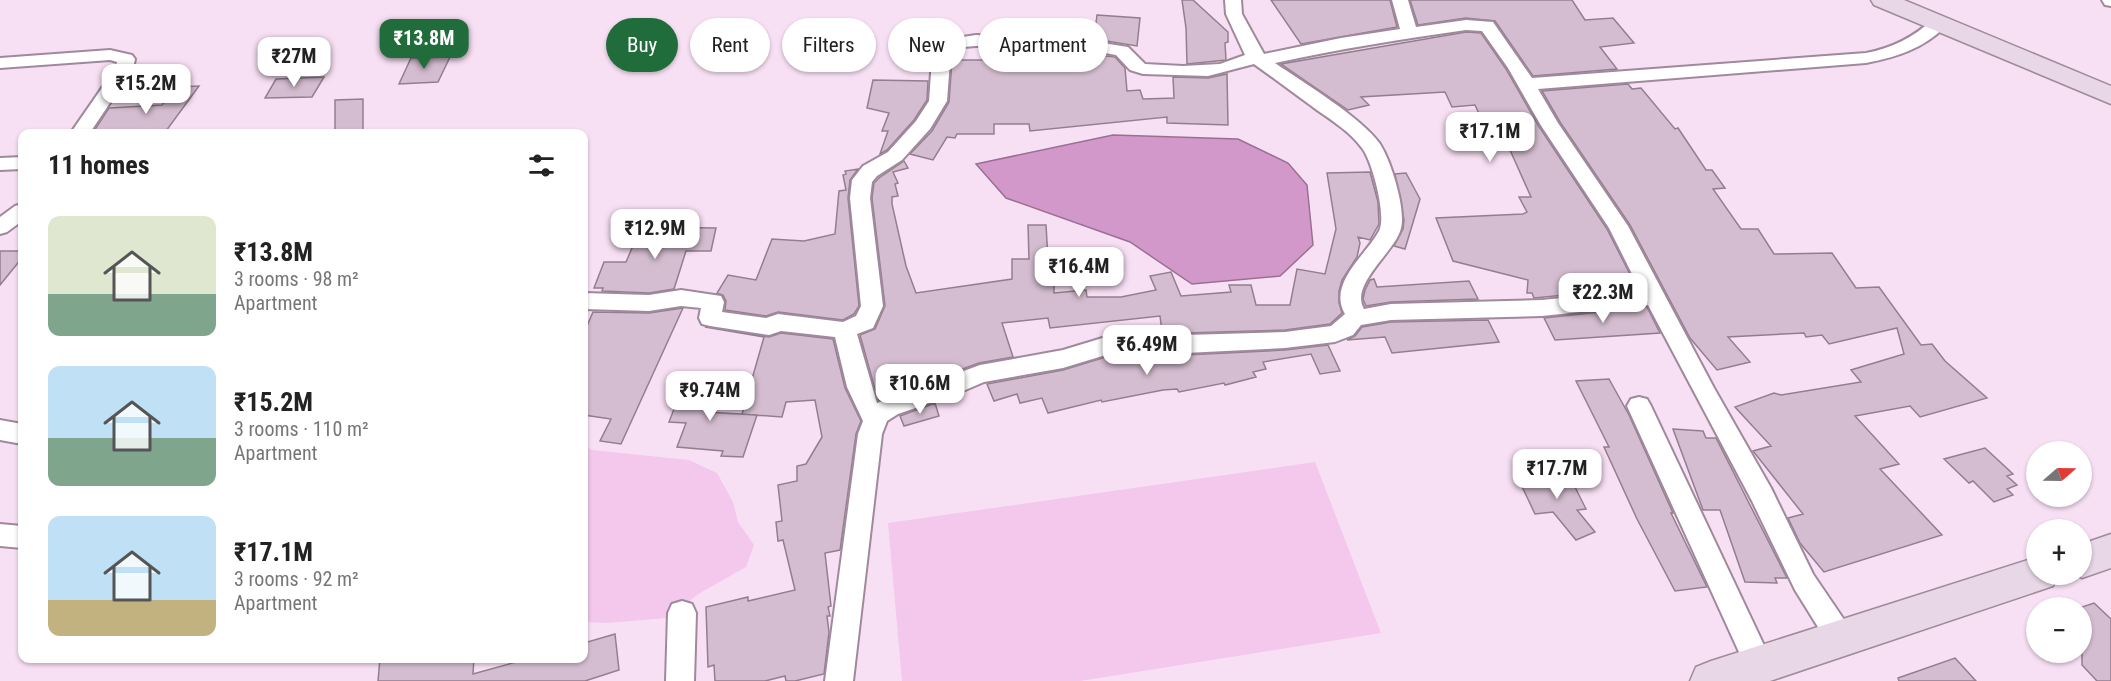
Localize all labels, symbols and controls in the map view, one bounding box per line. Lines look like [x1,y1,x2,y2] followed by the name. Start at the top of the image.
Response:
[606,18,678,72] chip: Buy
[690,18,770,72] chip: Rent
[782,18,876,72] chip: Filters
[888,18,966,72] chip: New
[978,18,1108,72] chip: Apartment
[375,19,473,70] pin: ₹13.8M
[394,26,454,50] text: ₹13.8M
[258,37,330,88] pin: ₹27M
[272,44,316,68] text: ₹27M
[97,64,195,115] pin: ₹15.2M
[116,71,176,95] text: ₹15.2M
[1441,112,1539,163] pin: ₹17.1M
[1460,119,1520,143] text: ₹17.1M
[525,149,558,182] icon: filters
[48,150,150,180] text: 11 homes
[606,209,704,260] pin: ₹12.9M
[625,216,685,240] text: ₹12.9M
[234,237,313,267] text: ₹13.8M
[96,240,168,312] icon: home
[1030,247,1128,298] pin: ₹16.4M
[1049,254,1109,278] text: ₹16.4M
[234,267,359,291] text: 3 rooms · 98 m²
[1554,273,1652,324] pin: ₹22.3M
[1573,280,1633,304] text: ₹22.3M
[234,291,318,315] text: Apartment
[1098,325,1196,376] pin: ₹6.49M
[1117,332,1177,356] text: ₹6.49M
[871,364,969,415] pin: ₹10.6M
[661,371,759,422] pin: ₹9.74M
[890,371,950,395] text: ₹10.6M
[680,378,740,402] text: ₹9.74M
[234,387,313,417] text: ₹15.2M
[96,390,168,462] icon: home
[234,417,369,441] text: 3 rooms · 110 m²
[234,441,318,465] text: Apartment
[2026,441,2092,507] north arrow
[2026,441,2092,663] map controls
[1508,449,1606,500] pin: ₹17.7M
[1527,456,1587,480] text: ₹17.7M
[2026,519,2092,585] button: +
[234,537,313,567] text: ₹17.1M
[96,540,168,612] icon: home
[234,567,359,591] text: 3 rooms · 92 m²
[234,591,318,615] text: Apartment
[2026,597,2092,663] button: −

